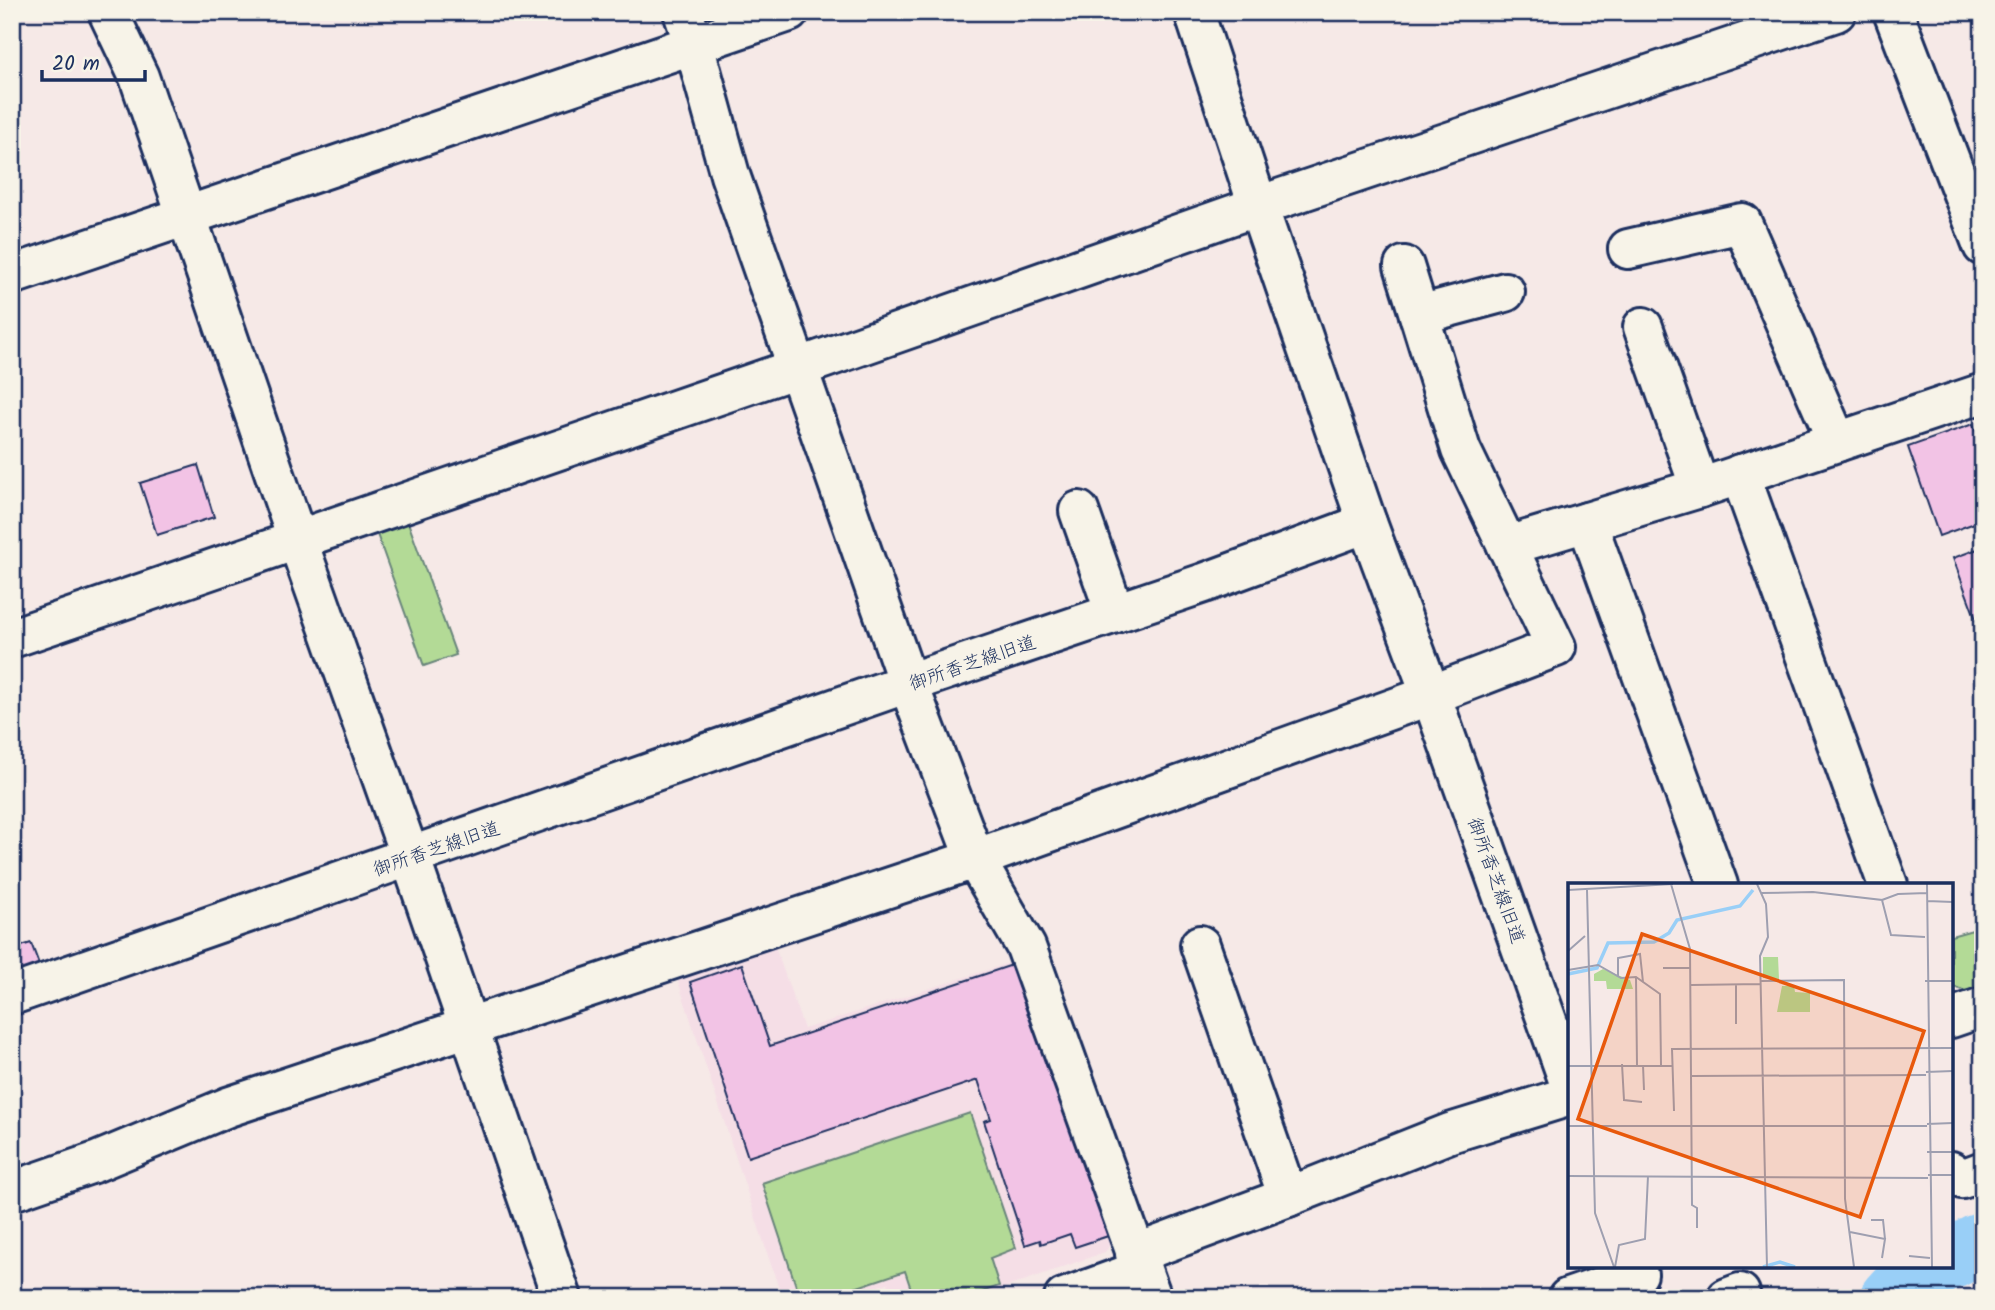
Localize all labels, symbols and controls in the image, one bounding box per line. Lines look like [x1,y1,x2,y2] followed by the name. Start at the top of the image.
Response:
[42,38,145,82] scale bar
[52,48,100,81] text: 20 m
[905,628,1040,700] street label: 御所香芝線旧道
[1458,813,1532,948] street label: 御所香芝線旧道
[369,814,504,886] street label: 御所香芝線旧道
[1568,883,1953,1268] inset map

